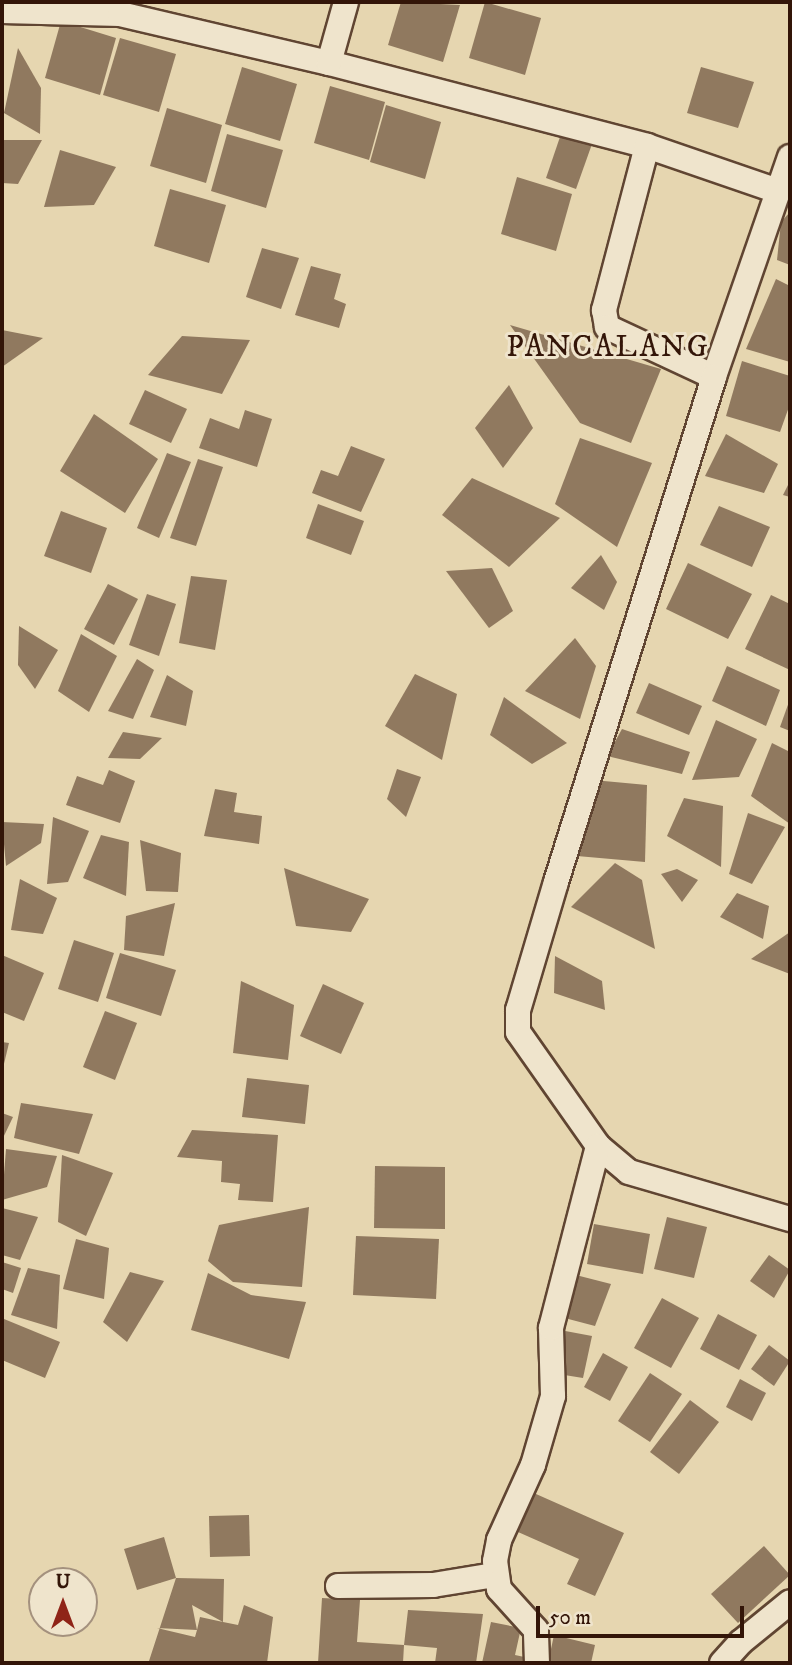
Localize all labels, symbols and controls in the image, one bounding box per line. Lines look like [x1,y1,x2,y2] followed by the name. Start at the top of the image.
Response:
[507,330,709,366] district label: PANCALANG
[28,1567,98,1637] north arrow
[56,1571,70,1594] text: U
[540,1592,748,1636] scale bar
[549,1605,591,1631] text: 50 m

